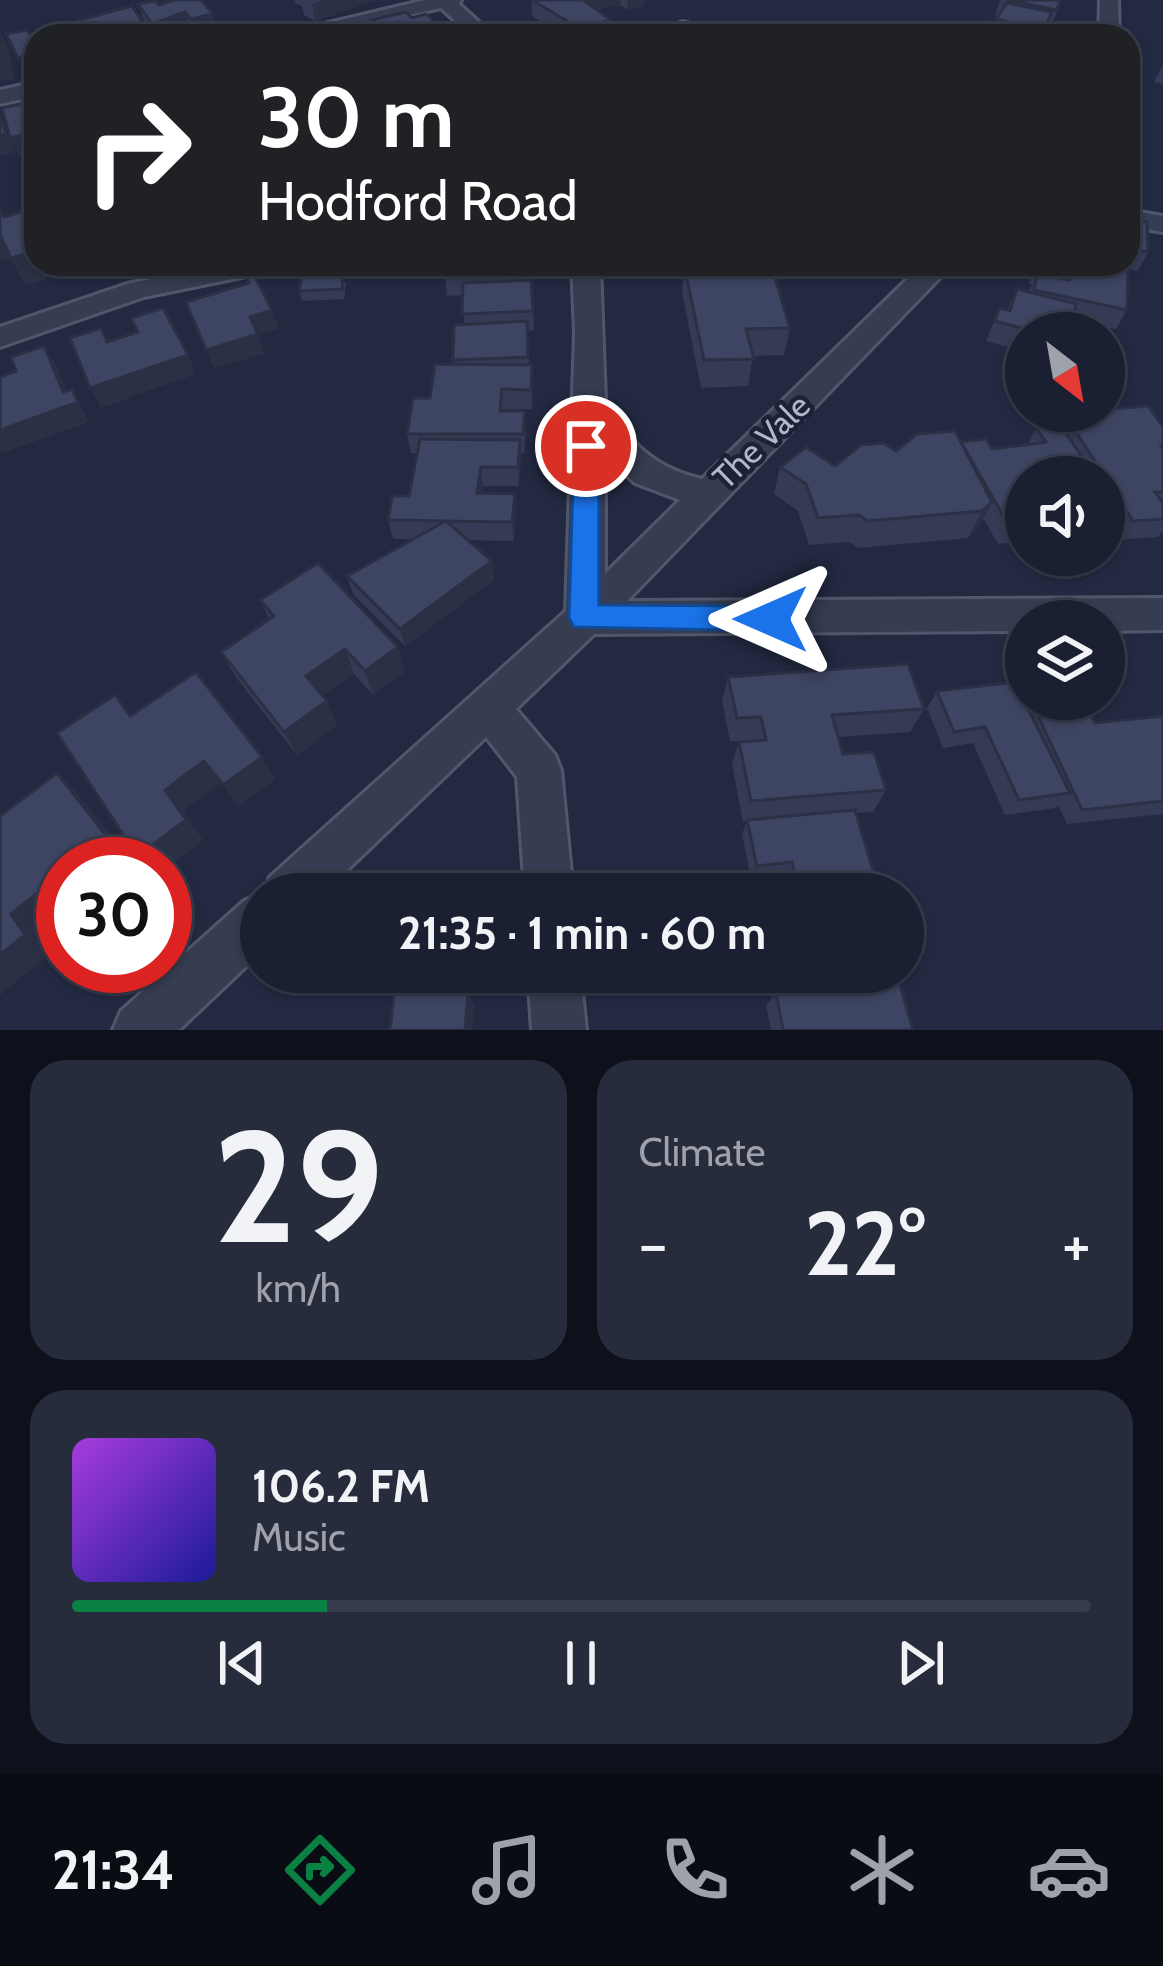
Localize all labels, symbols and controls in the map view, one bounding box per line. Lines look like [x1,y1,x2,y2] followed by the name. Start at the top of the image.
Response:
[258,66,454,168] text: 30 m
[60,72,216,228] icon: right
[258,168,578,234] text: Hodford Road
[1005,312,1125,432] north arrow
[1005,312,1125,720] map controls
[704,385,818,497] street label: The Vale
[535,395,637,497] pin
[553,413,619,479] icon: arrive
[1005,456,1125,576] button: sound
[708,556,834,682] position arrow
[1005,600,1125,720] button: layers
[36,837,192,993] speed limit sign: 30
[398,906,766,960] text: 21:35 · 1 min · 60 m
[213,1091,383,1281] text: 29
[639,1128,765,1176] text: Climate
[804,1188,925,1298] text: 22°
[639,1203,668,1284] text: −
[1062,1203,1091,1284] text: +
[256,1264,341,1312] text: km/h
[252,1459,430,1513] text: 106.2 FM
[252,1513,346,1561] text: Music
[209,1630,275,1696] icon: previous
[548,1630,614,1696] icon: pause
[888,1630,954,1696] icon: next
[278,1828,362,1912] icon: directions
[465,1828,549,1912] icon: music
[653,1828,737,1912] icon: phone
[840,1828,924,1912] icon: climate
[1027,1828,1111,1912] icon: car
[52,1837,175,1903] text: 21:34

